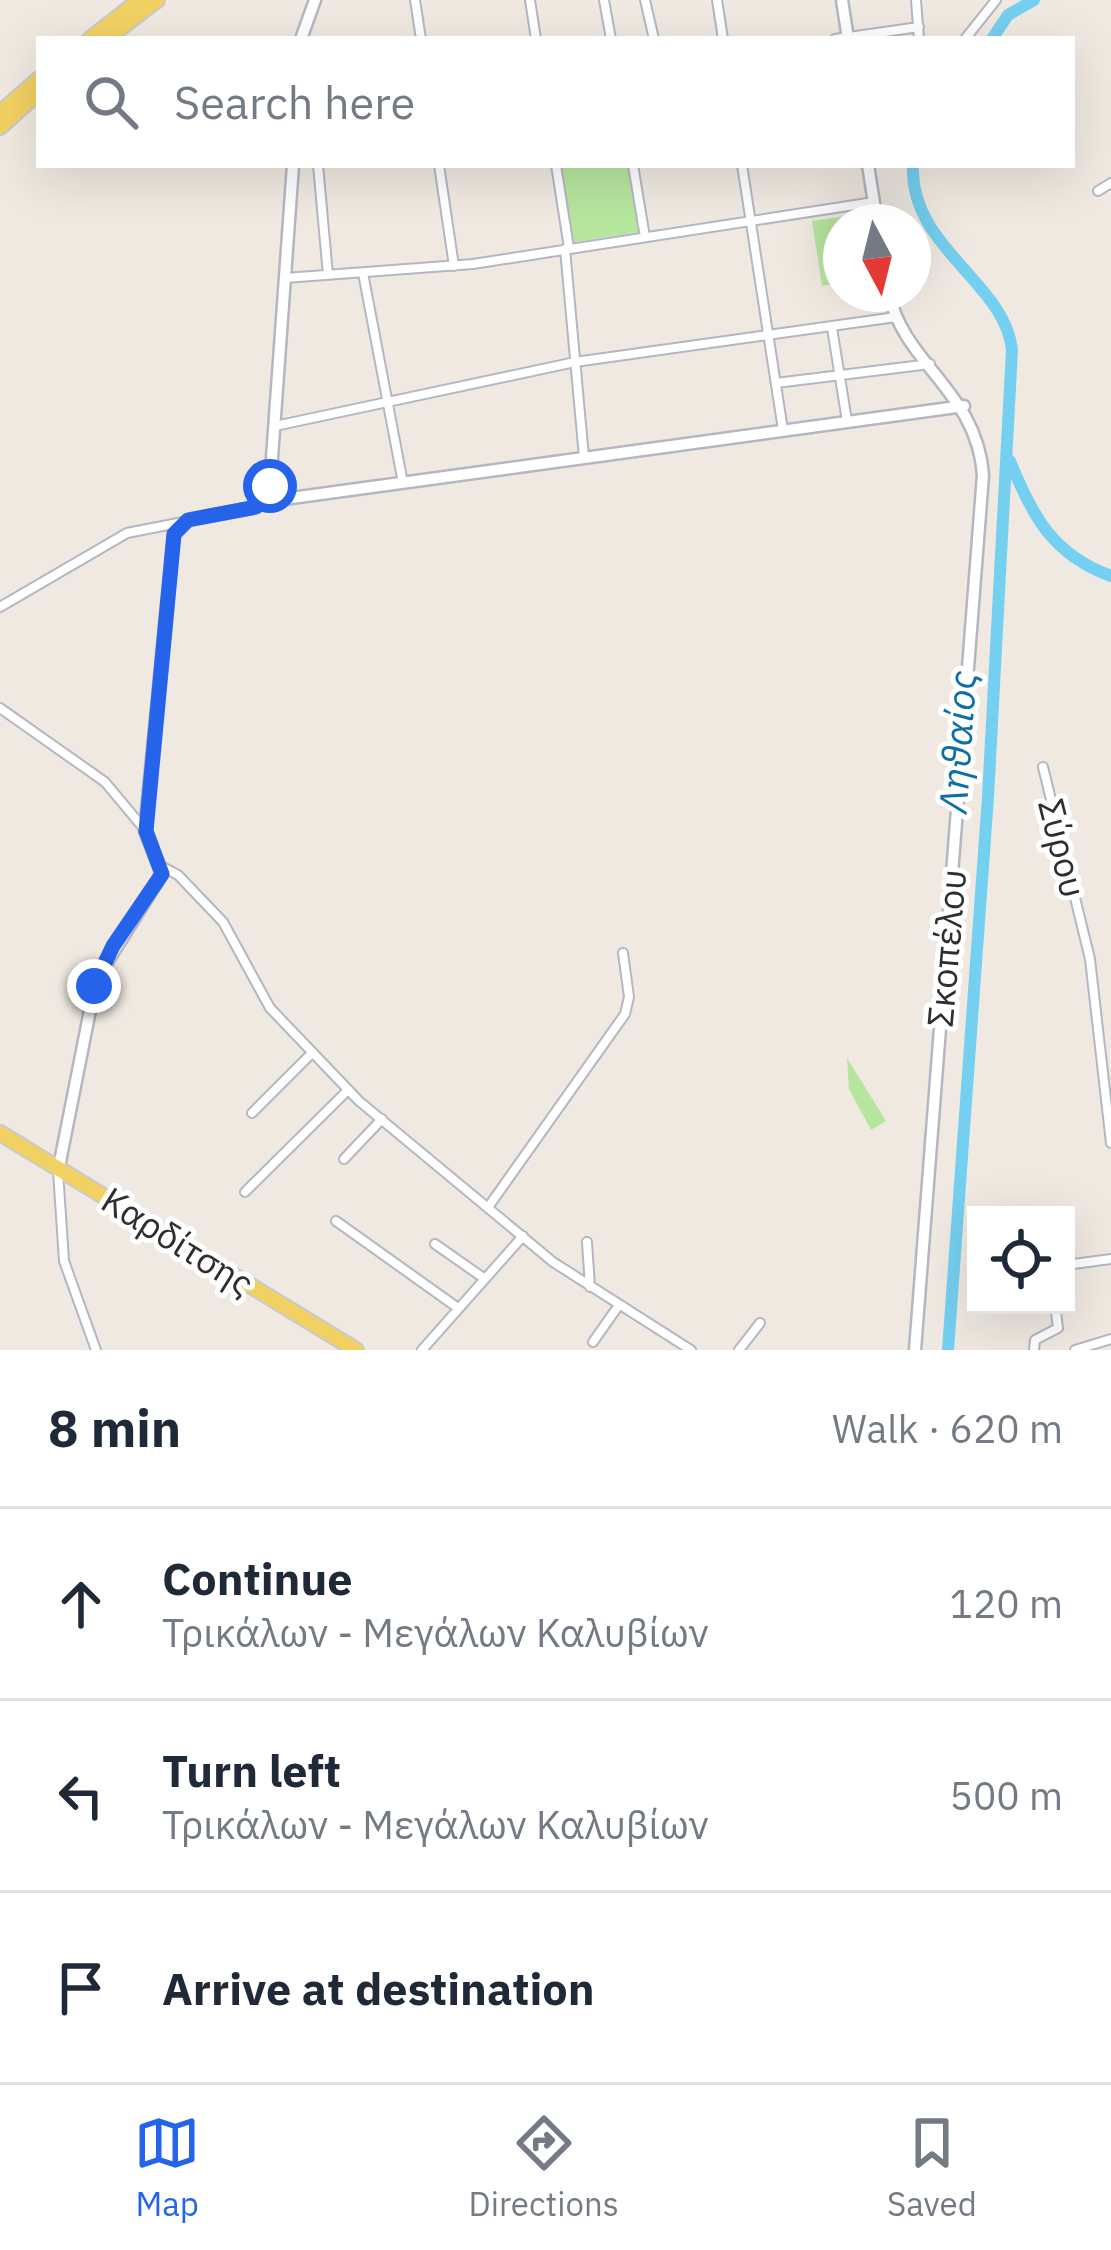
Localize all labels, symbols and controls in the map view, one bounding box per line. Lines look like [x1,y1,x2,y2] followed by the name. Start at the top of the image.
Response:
[36,36,1075,168] search box
[78,69,144,135] icon: search
[174,73,415,131] text: Search here
[823,204,931,312] north arrow
[243,459,297,513] route start
[926,668,987,817] water label: Ληθαίος
[1028,794,1098,902] street label: Σύρου
[916,867,976,1029] street label: Σκοπέλου
[67,959,121,1013] route end
[93,1176,263,1306] street label: Καρδίτσης
[967,1206,1075,1314] map controls
[967,1206,1075,1314] button: locate
[48,1395,181,1461] text: 8 min
[832,1403,1063,1454] text: Walk · 620 m
[162,1549,353,1607] text: Continue
[48,1571,114,1637] icon: ahead
[950,1578,1063,1629] text: 120 m
[162,1607,709,1658] text: Τρικάλων - Μεγάλων Καλυβίων
[162,1741,341,1799] text: Turn left
[48,1763,114,1829] icon: left
[950,1770,1063,1821] text: 500 m
[162,1799,709,1850] text: Τρικάλων - Μεγάλων Καλυβίων
[48,1955,114,2021] icon: arrive
[162,1959,595,2017] text: Arrive at destination
[134,2110,200,2225] tab: Map
[469,2110,619,2225] tab: Directions
[887,2110,977,2225] tab: Saved

